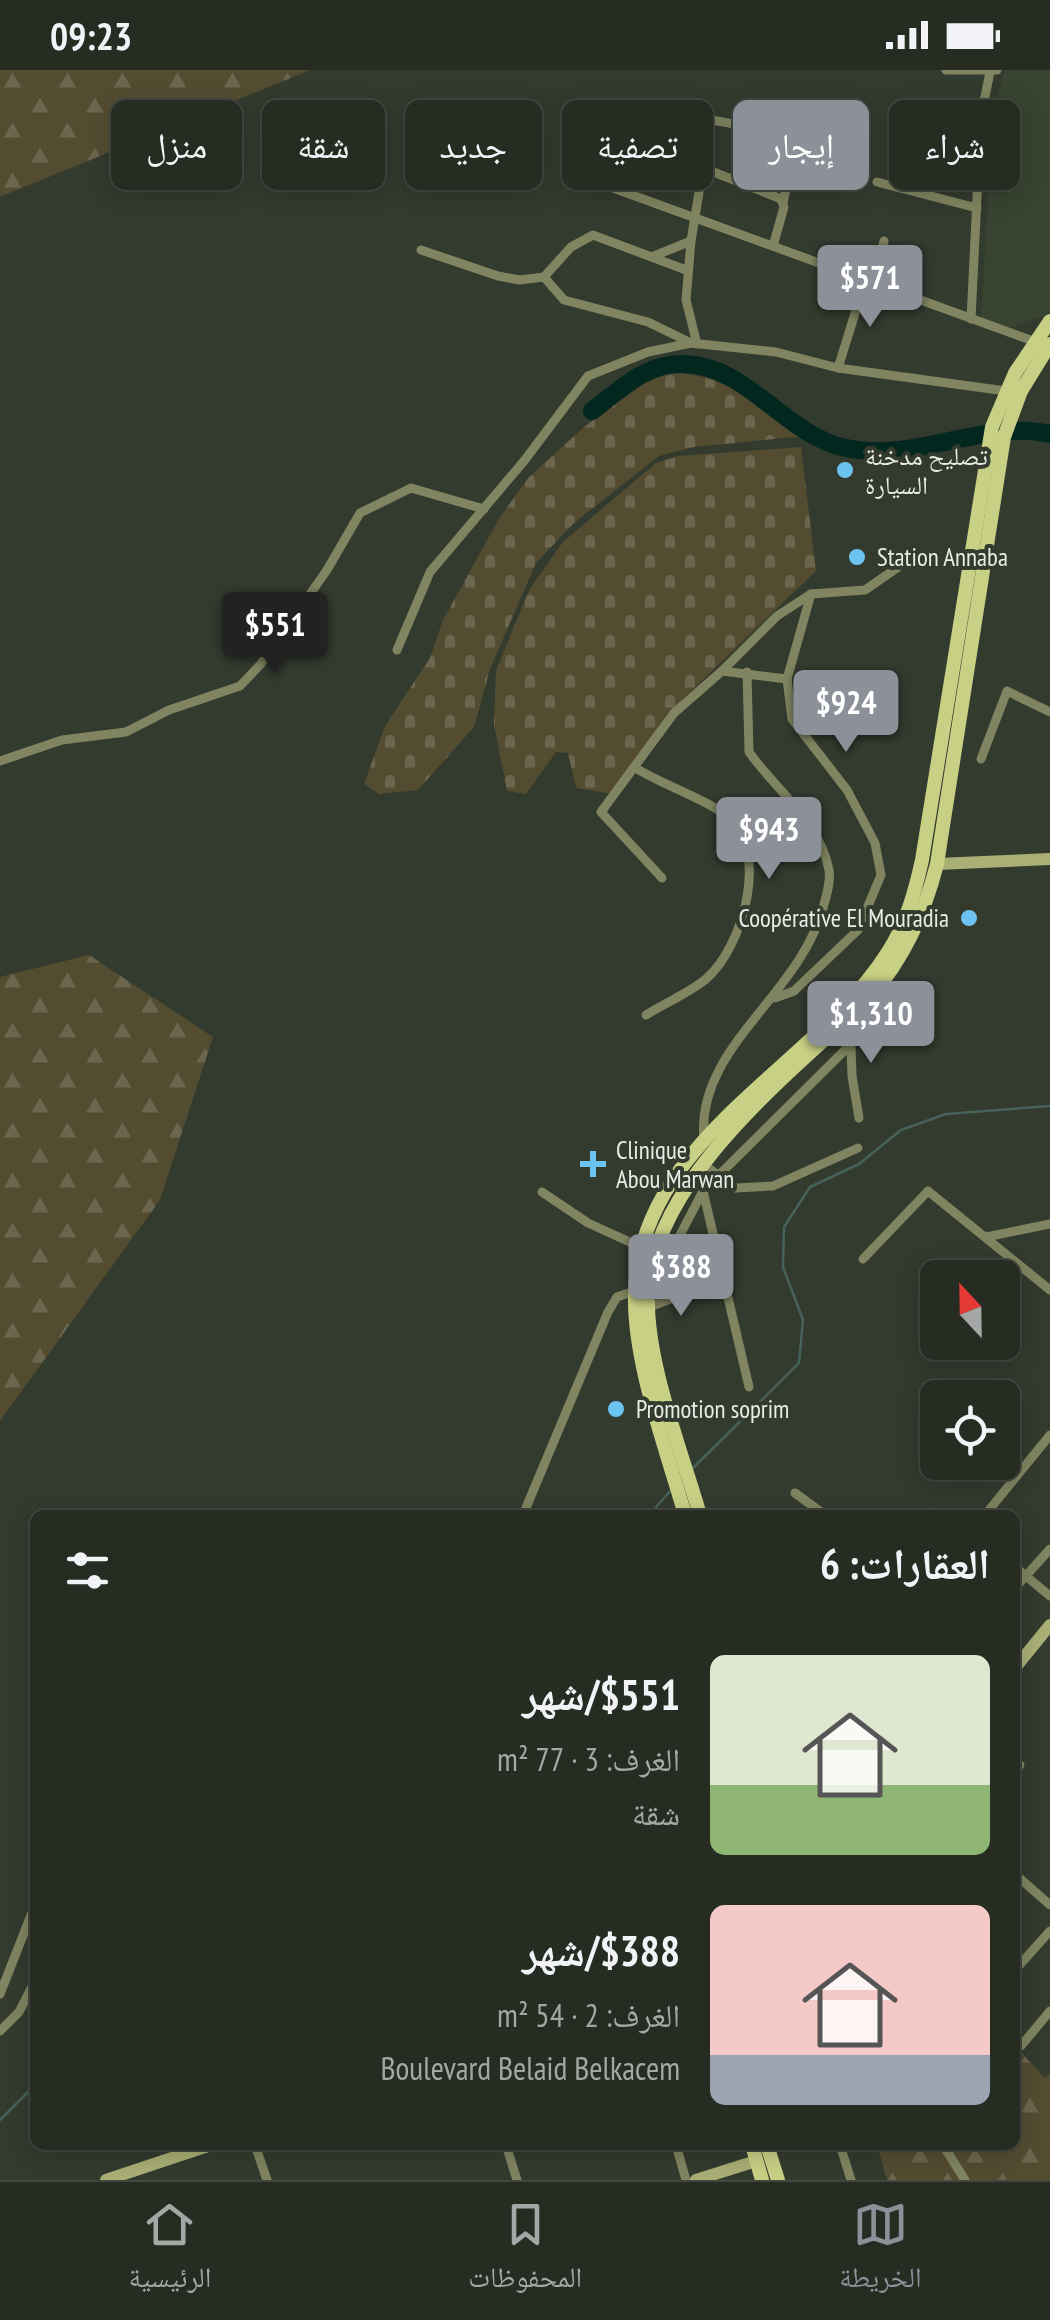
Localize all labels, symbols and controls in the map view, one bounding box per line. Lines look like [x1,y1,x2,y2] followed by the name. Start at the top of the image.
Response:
[50,11,132,60] text: 09:23
[111,100,242,190] chip: منزل
[262,100,385,190] chip: شقة
[405,100,542,190] chip: جديد
[562,100,713,190] chip: تصفية
[733,100,869,190] chip: إيجار
[889,100,1020,190] chip: شراء
[811,245,929,330] pin: $571
[839,256,901,298] text: $571
[865,440,988,501] place label: تصليح مدخنة السيارة
[834,459,856,481] marker: تصليح مدخنة السيارة
[877,541,1008,573] place label: Station Annaba
[846,546,868,568] marker: Station Annaba
[216,592,334,677] pin: $551
[244,603,306,645] text: $551
[787,670,905,755] pin: $924
[815,681,877,723] text: $924
[710,797,828,882] pin: $943
[738,808,800,850] text: $943
[738,902,949,934] place label: Coopérative El Mouradia
[958,907,980,929] marker: Coopérative El Mouradia
[790,981,952,1066] pin: $1,310
[829,992,913,1034] text: $1,310
[616,1134,734,1195] place label: Clinique Abou Marwan
[580,1151,606,1177] marker: Clinique Abou Marwan
[622,1234,740,1319] pin: $388
[650,1245,712,1287] text: $388
[920,1260,1020,1360] north arrow
[920,1260,1020,1480] map controls
[920,1380,1020,1480] button: locate
[636,1393,789,1425] place label: Promotion soprim
[605,1398,627,1420] marker: Promotion soprim
[820,1536,990,1591] text: العقارات: 6
[60,1543,115,1598] icon: filters
[522,1667,680,1722] text: $551/شهر
[790,1695,910,1815] icon: home
[497,1738,680,1780] text: الغرف: 3 · 77 m²
[632,1792,680,1834] text: شقة
[522,1923,680,1978] text: $388/شهر
[790,1945,910,2065] icon: home
[497,1994,680,2036] text: الغرف: 2 · 54 m²
[380,2047,680,2089] text: Boulevard Belaid Belkacem
[128,2197,211,2305] tab: الرئيسية
[468,2197,582,2305] tab: المحفوظات
[839,2197,922,2305] tab: الخريطة

